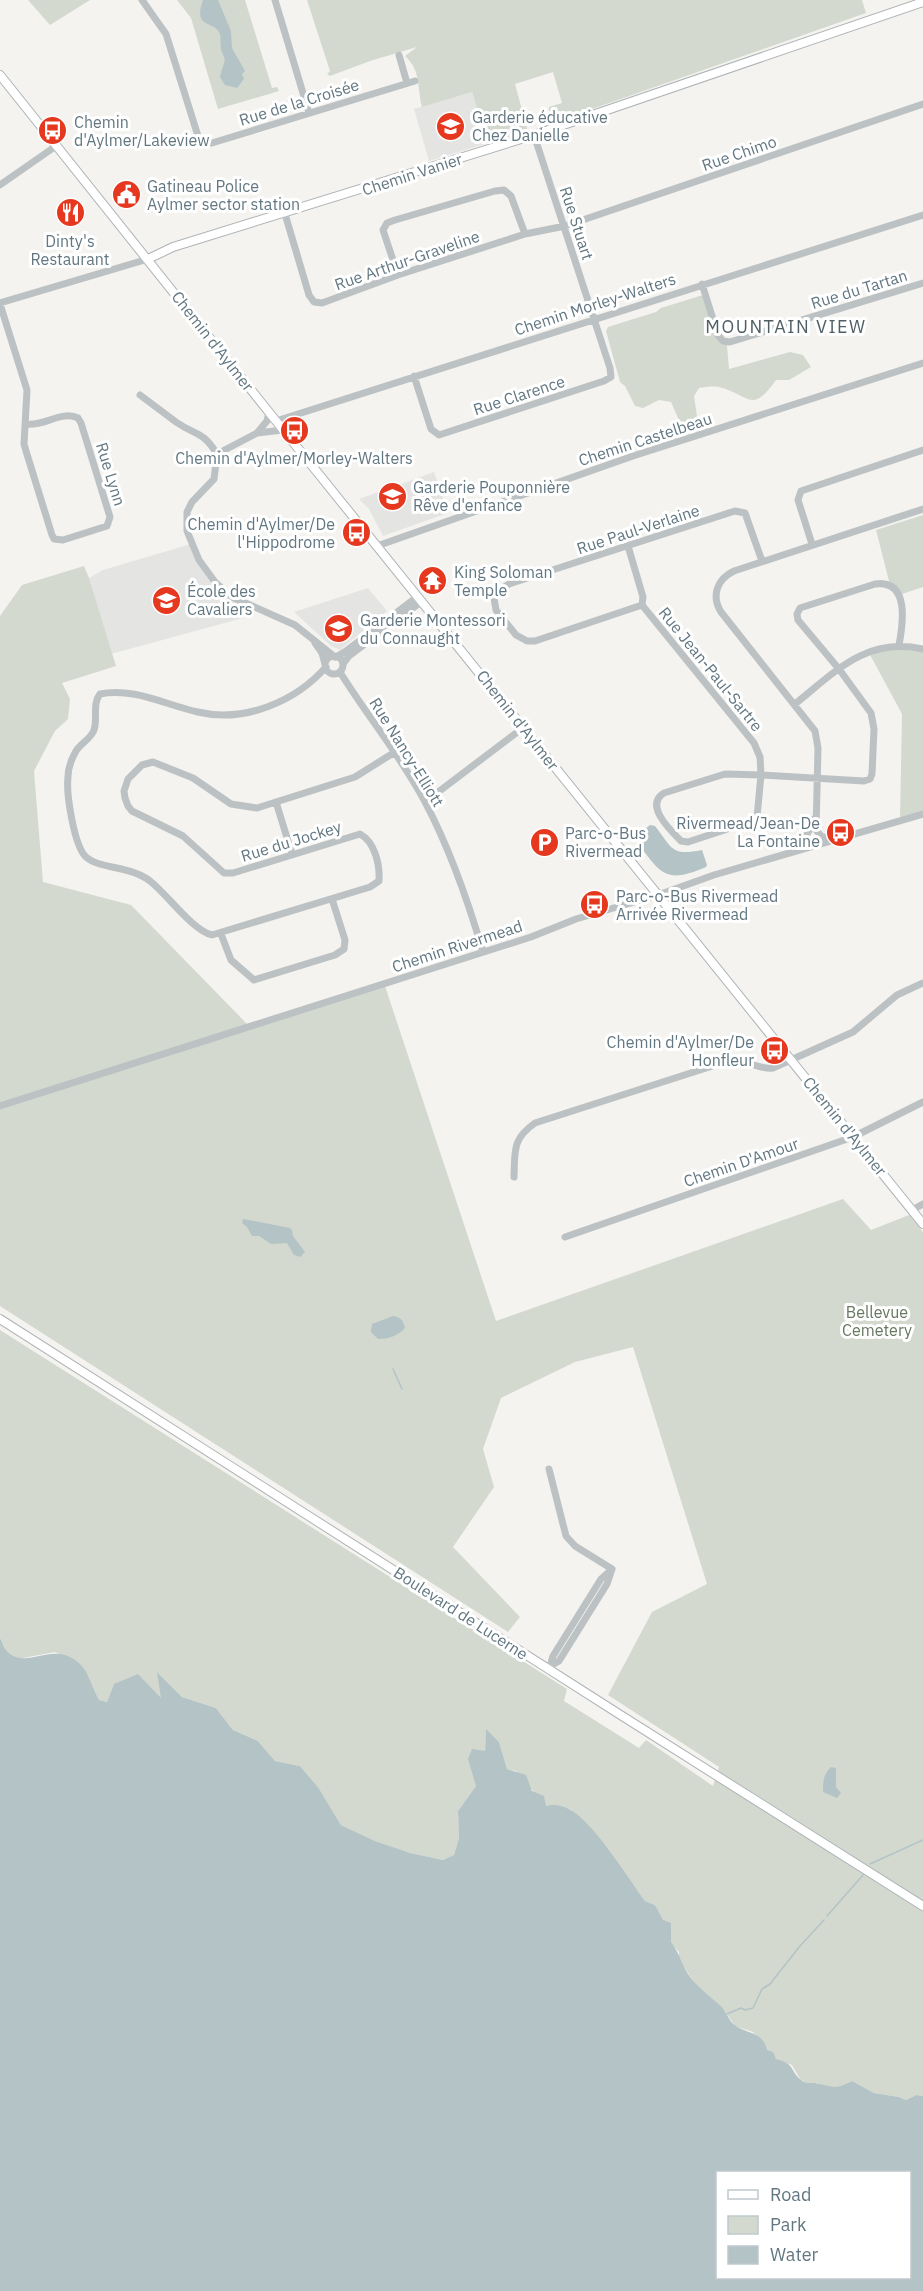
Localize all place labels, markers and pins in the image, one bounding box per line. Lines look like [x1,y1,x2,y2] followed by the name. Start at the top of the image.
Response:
[472,107,608,145] place label: Garderie éducative Chez Danielle
[435,110,467,142] school or university icon: Garderie éducative Chez Danielle
[74,112,209,150] place label: Chemin d'Aylmer/Lakeview
[37,115,69,147] bus stop icon: Chemin d'Aylmer/Lakeview
[147,176,300,214] place label: Gatineau Police Aylmer sector station
[110,179,142,211] public building icon: Gatineau Police Aylmer sector station
[54,197,86,229] restaurant icon: Dinty's Restaurant
[31,231,109,269] place label: Dinty's Restaurant
[278,414,310,446] bus stop icon: Chemin d'Aylmer/Morley-Walters
[175,448,413,468] place label: Chemin d'Aylmer/Morley-Walters
[413,477,570,515] place label: Garderie Pouponnière Rêve d'enfance
[376,480,408,512] school or university icon: Garderie Pouponnière Rêve d'enfance
[188,514,335,552] place label: Chemin d'Aylmer/De l'Hippodrome
[340,517,372,549] bus stop icon: Chemin d'Aylmer/De l'Hippodrome
[454,562,553,600] place label: King Soloman Temple
[417,565,449,597] temple icon: King Soloman Temple
[187,580,256,619] place label: École des Cavaliers
[150,584,182,616] school or university icon: École des Cavaliers
[360,610,506,648] place label: Garderie Montessori du Connaught
[323,613,355,645] school or university icon: Garderie Montessori du Connaught
[676,813,820,851] place label: Rivermead/Jean-De La Fontaine
[825,816,857,848] bus stop icon: Rivermead/Jean-De La Fontaine
[565,823,646,861] place label: Parc-o-Bus Rivermead
[528,826,560,858] parking icon: Parc-o-Bus Rivermead
[616,886,778,924] place label: Parc-o-Bus Rivermead Arrivée Rivermead
[579,889,611,921] bus stop icon: Parc-o-Bus Rivermead Arrivée Rivermead
[607,1032,754,1070] place label: Chemin d'Aylmer/De Honfleur
[759,1035,791,1067] bus stop icon: Chemin d'Aylmer/De Honfleur

